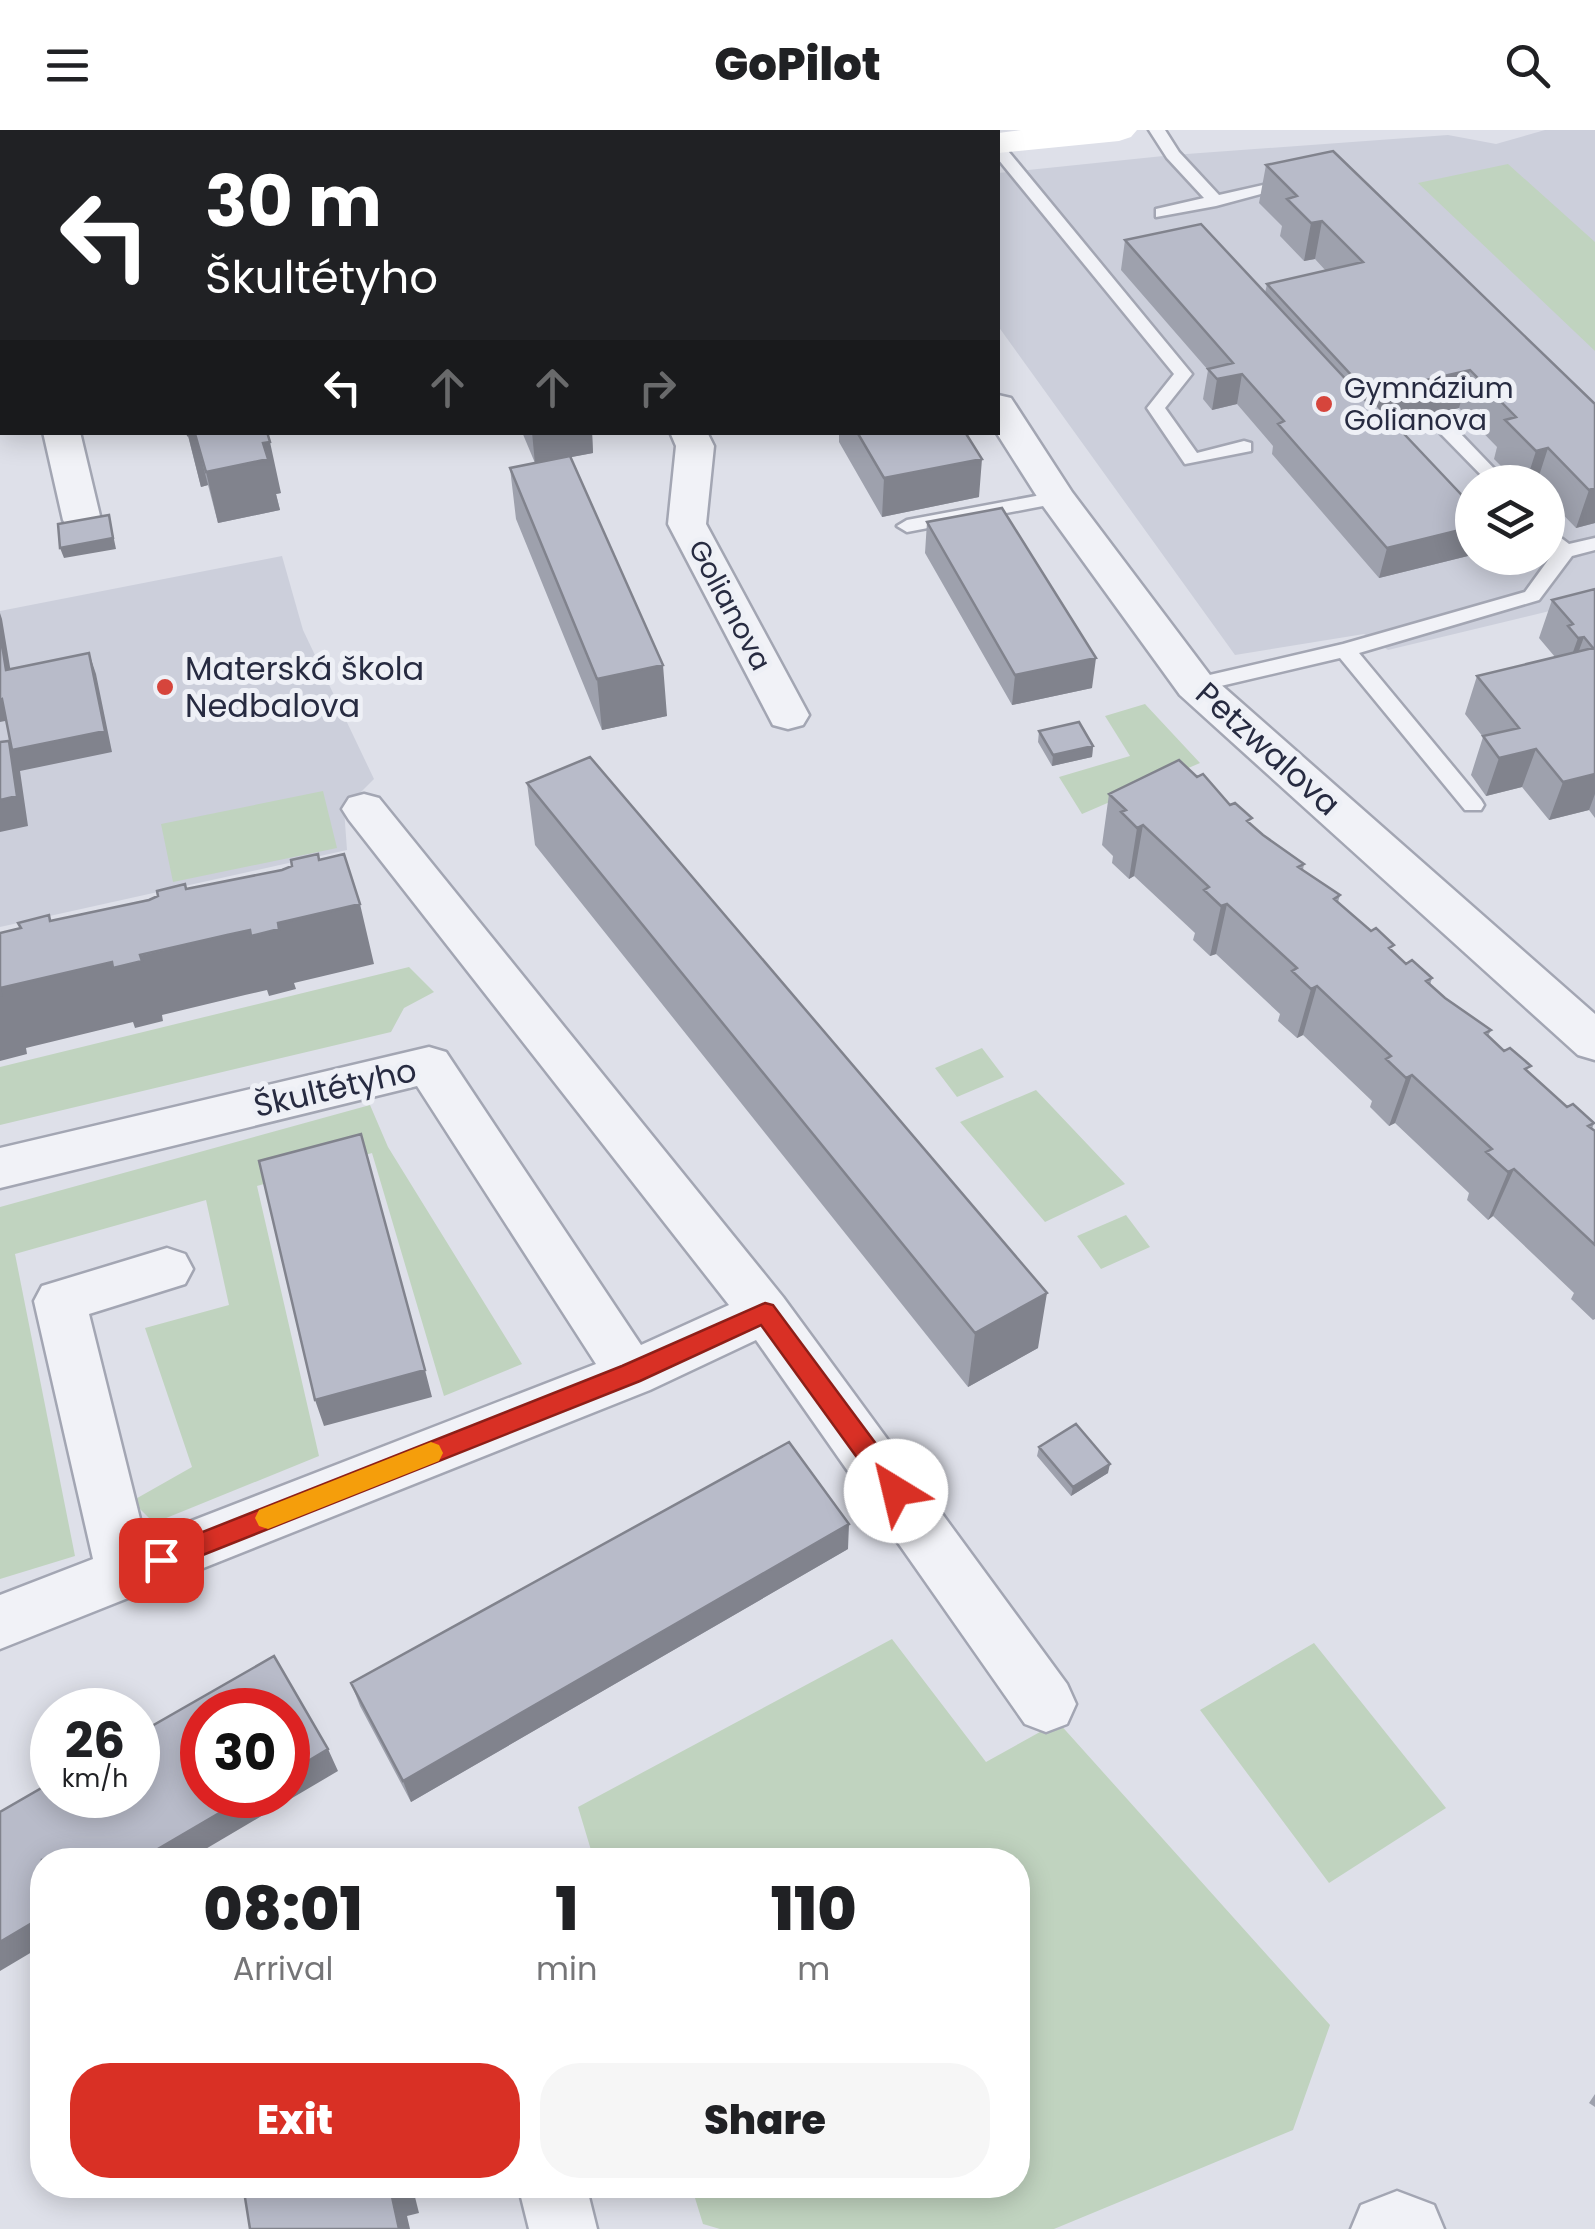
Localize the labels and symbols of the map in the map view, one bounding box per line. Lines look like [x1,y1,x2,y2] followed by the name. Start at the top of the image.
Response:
[1344,369,1514,440] place label: Gymnázium Golianova
[1313,393,1335,415] marker: Gymnázium Golianova
[679,533,780,677] street label: Golianova
[185,646,424,728] place label: Materská škola Nedbalova
[1186,672,1350,826] street label: Petzwalova
[154,676,176,698] marker: Materská škola Nedbalova
[249,1047,421,1128] street label: Škultétyho
[844,1439,948,1543] position arrow
[119,1518,204,1603] pin
[180,1688,310,1818] speed limit sign: 30

